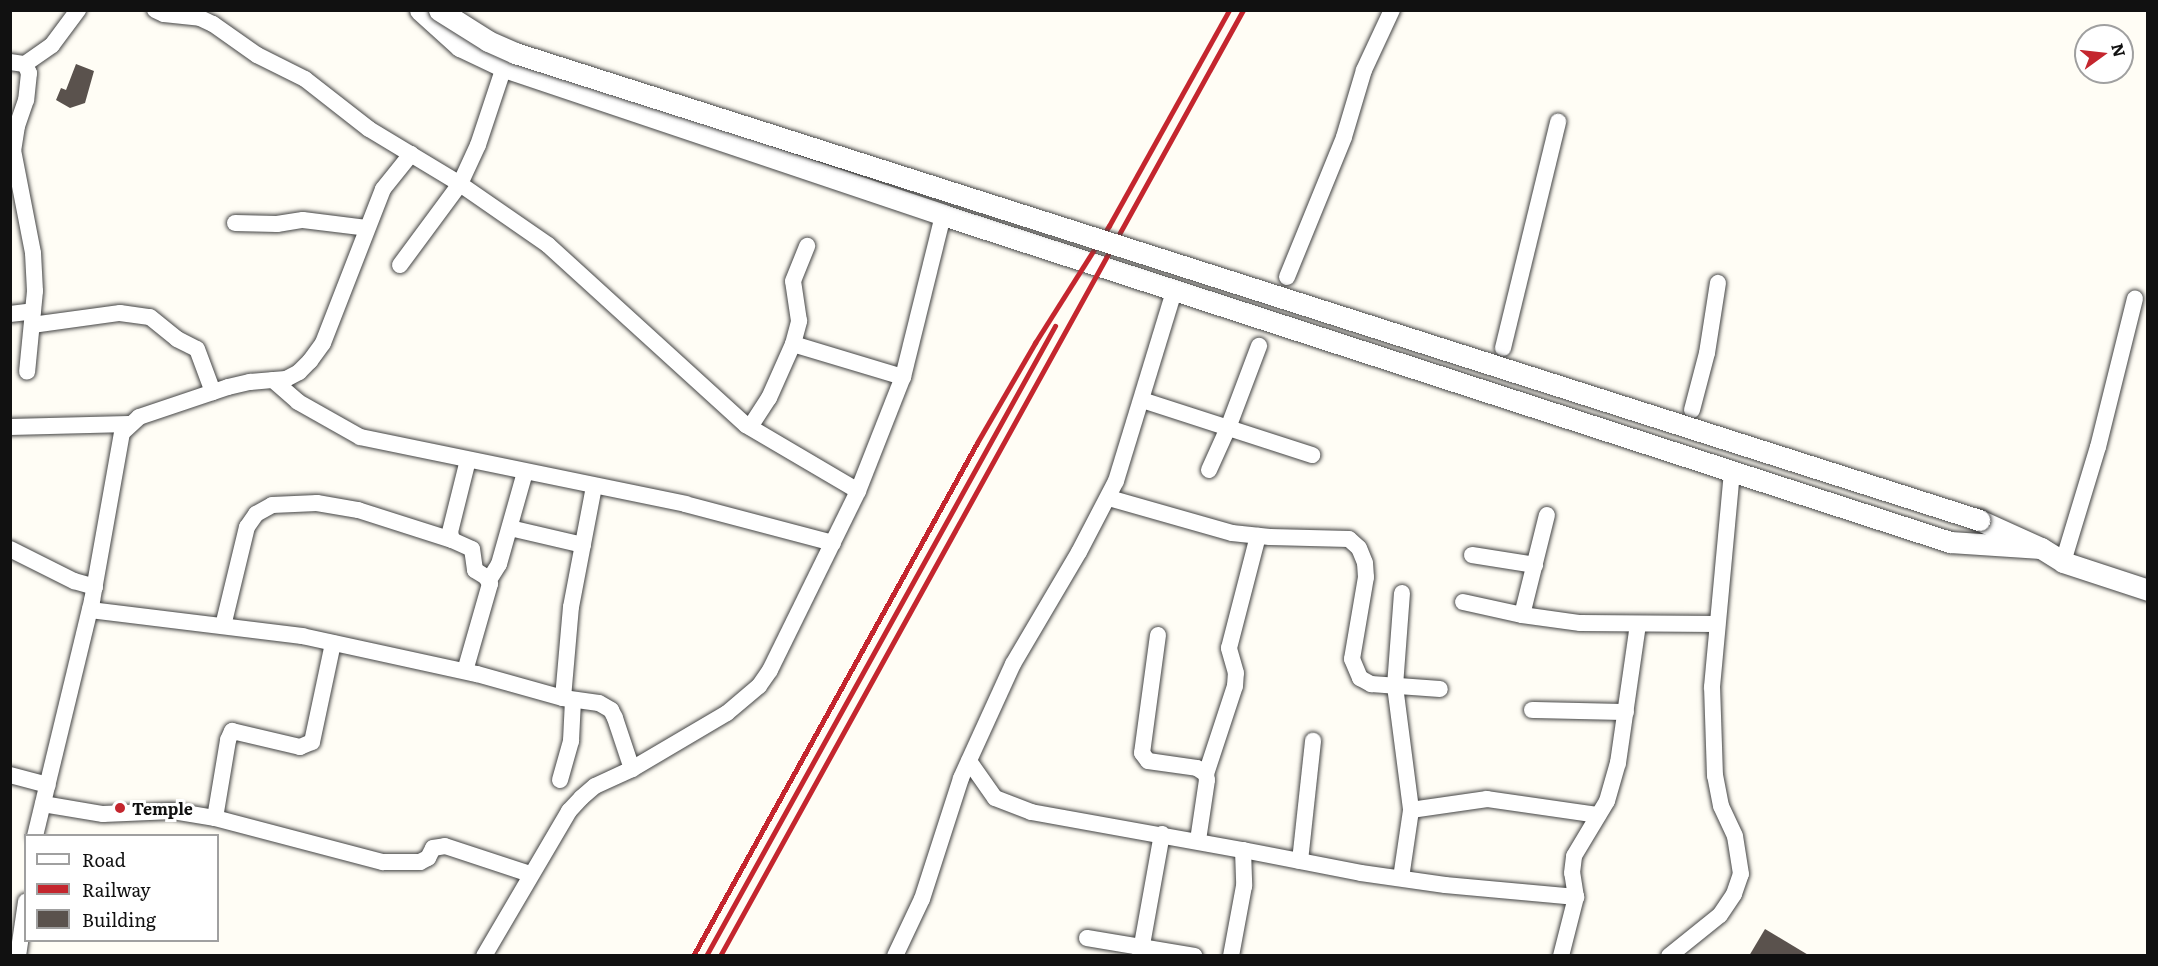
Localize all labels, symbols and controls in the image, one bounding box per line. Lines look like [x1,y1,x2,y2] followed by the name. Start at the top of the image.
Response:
[2074,24,2134,84] north arrow
[2106,40,2133,59] text: N
[132,798,193,818] place label: Temple
[113,801,127,815] marker: Temple
[24,834,219,942] legend
[82,846,126,873] text: Road
[82,876,151,903] text: Railway
[82,906,156,933] text: Building

